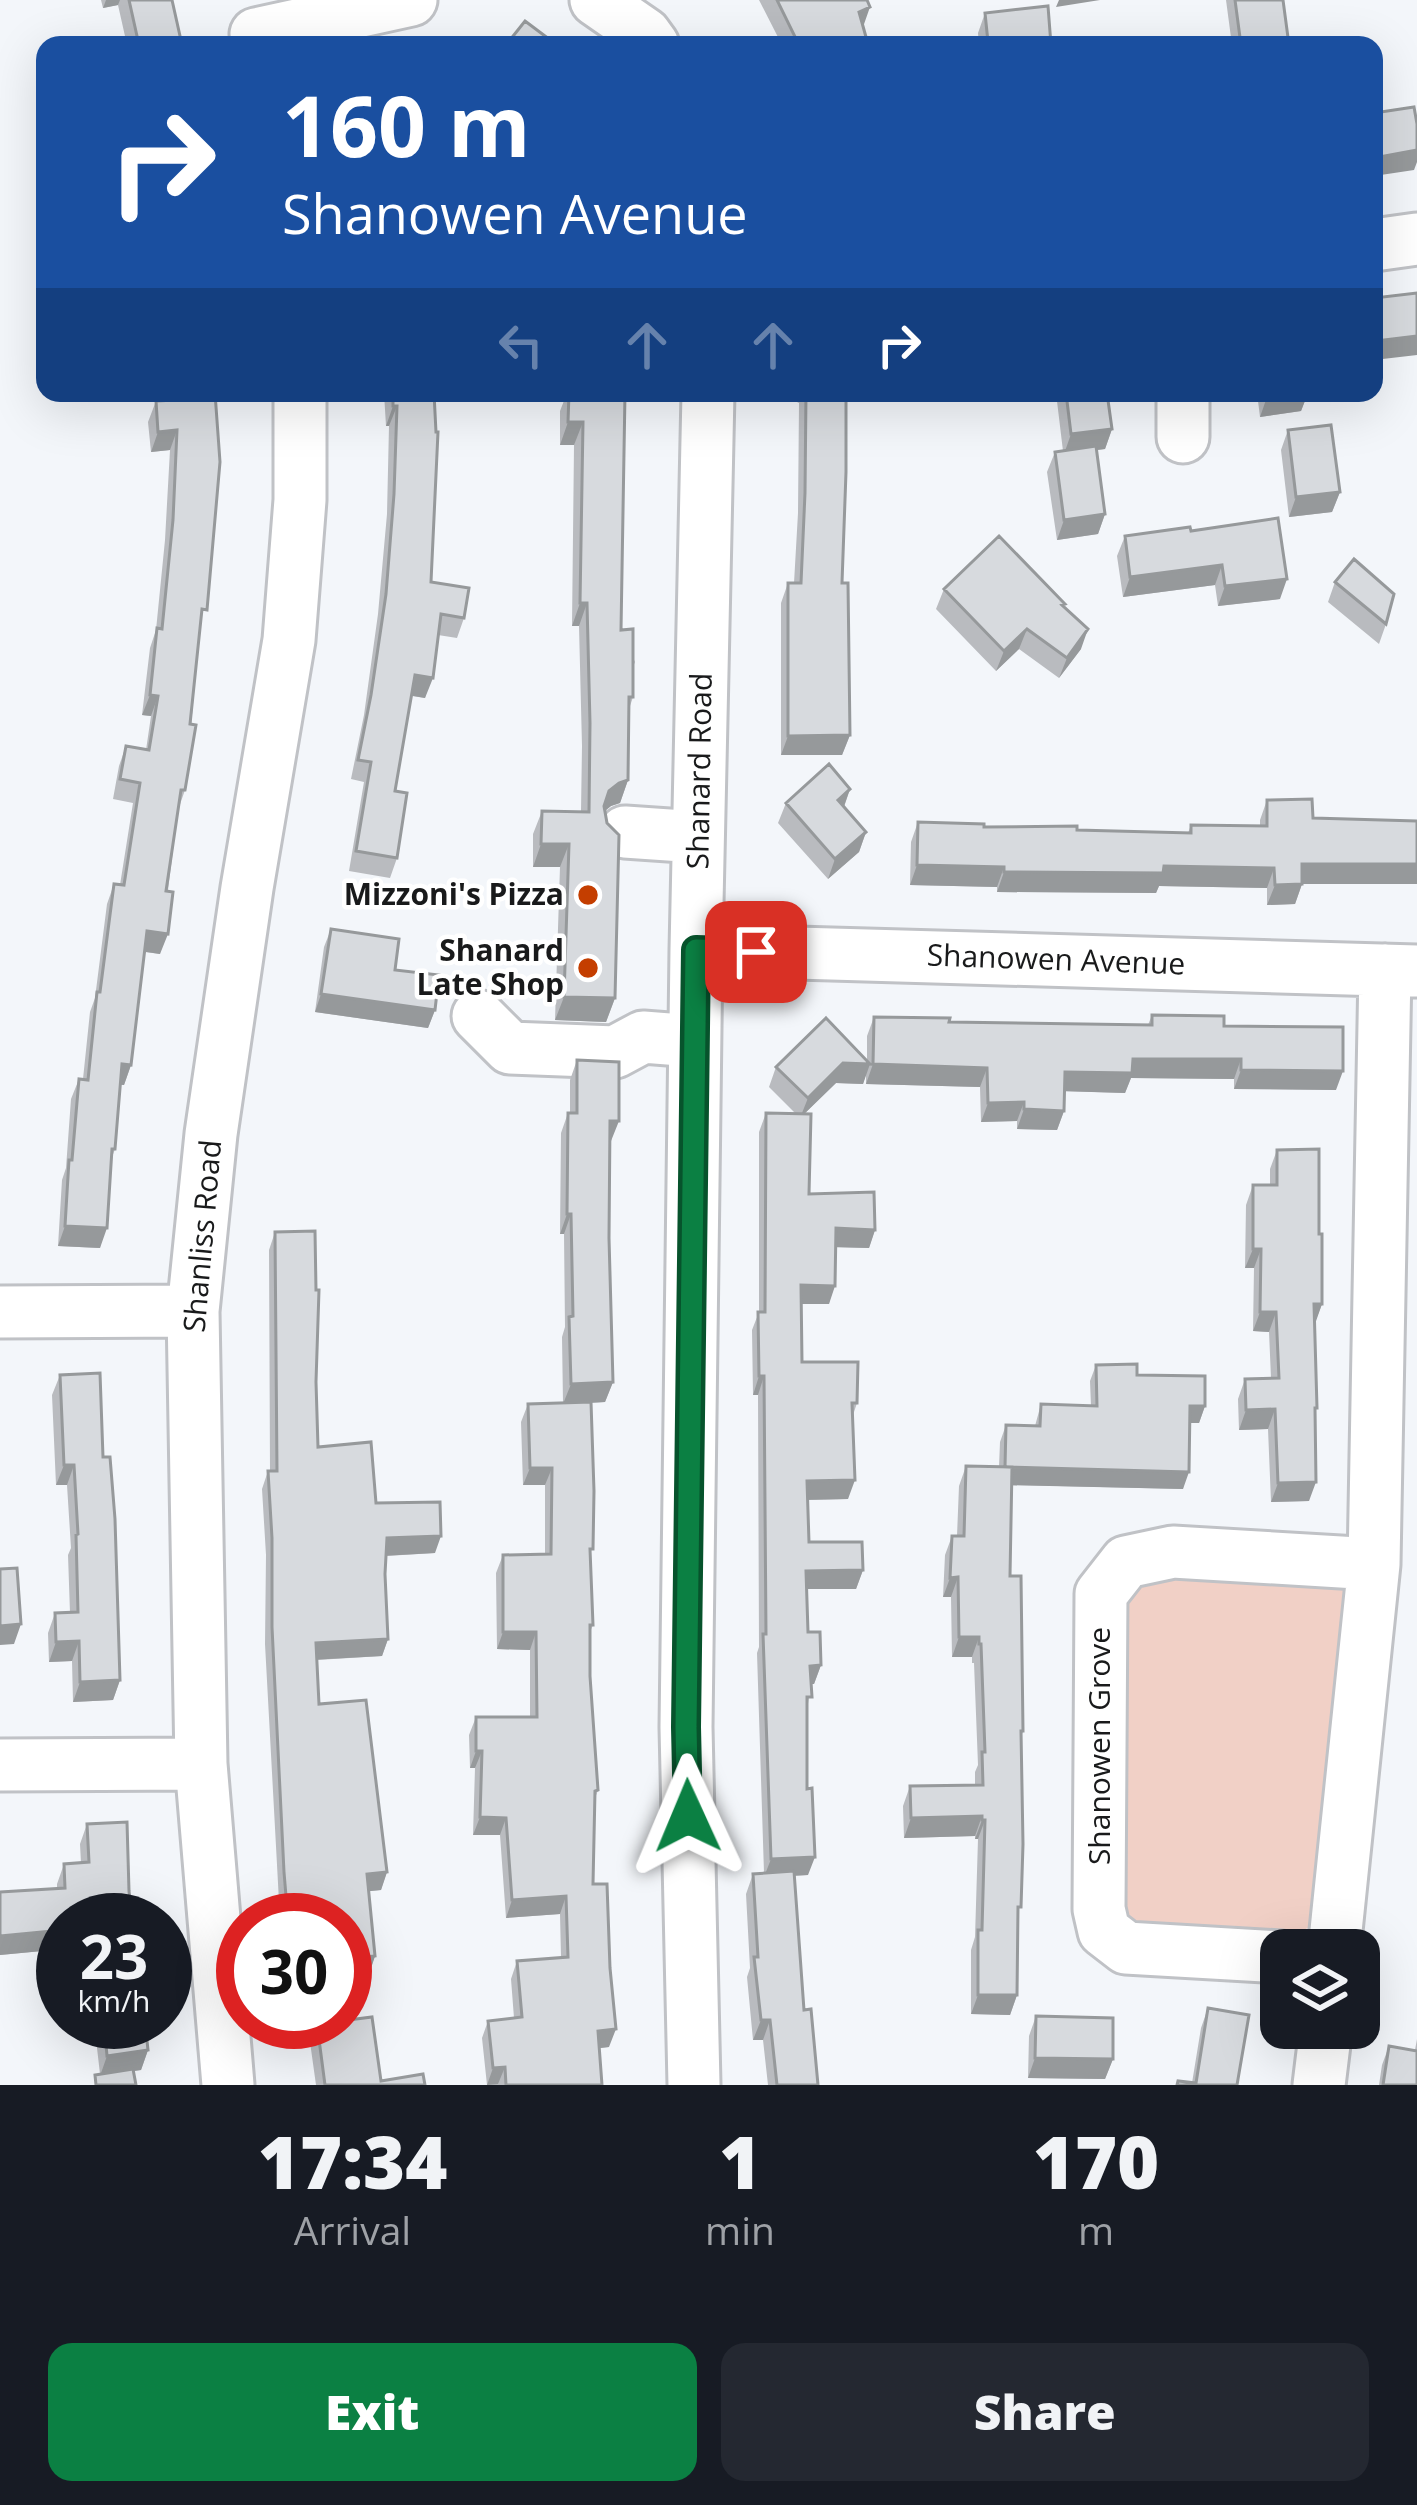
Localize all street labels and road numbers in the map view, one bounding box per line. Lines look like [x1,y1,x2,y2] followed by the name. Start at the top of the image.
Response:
[676,672,721,870] street label: Shanard Road
[926,933,1186,984] street label: Shanowen Avenue
[173,1138,230,1334] street label: Shanliss Road
[1078,1627,1119,1865] street label: Shanowen Grove

